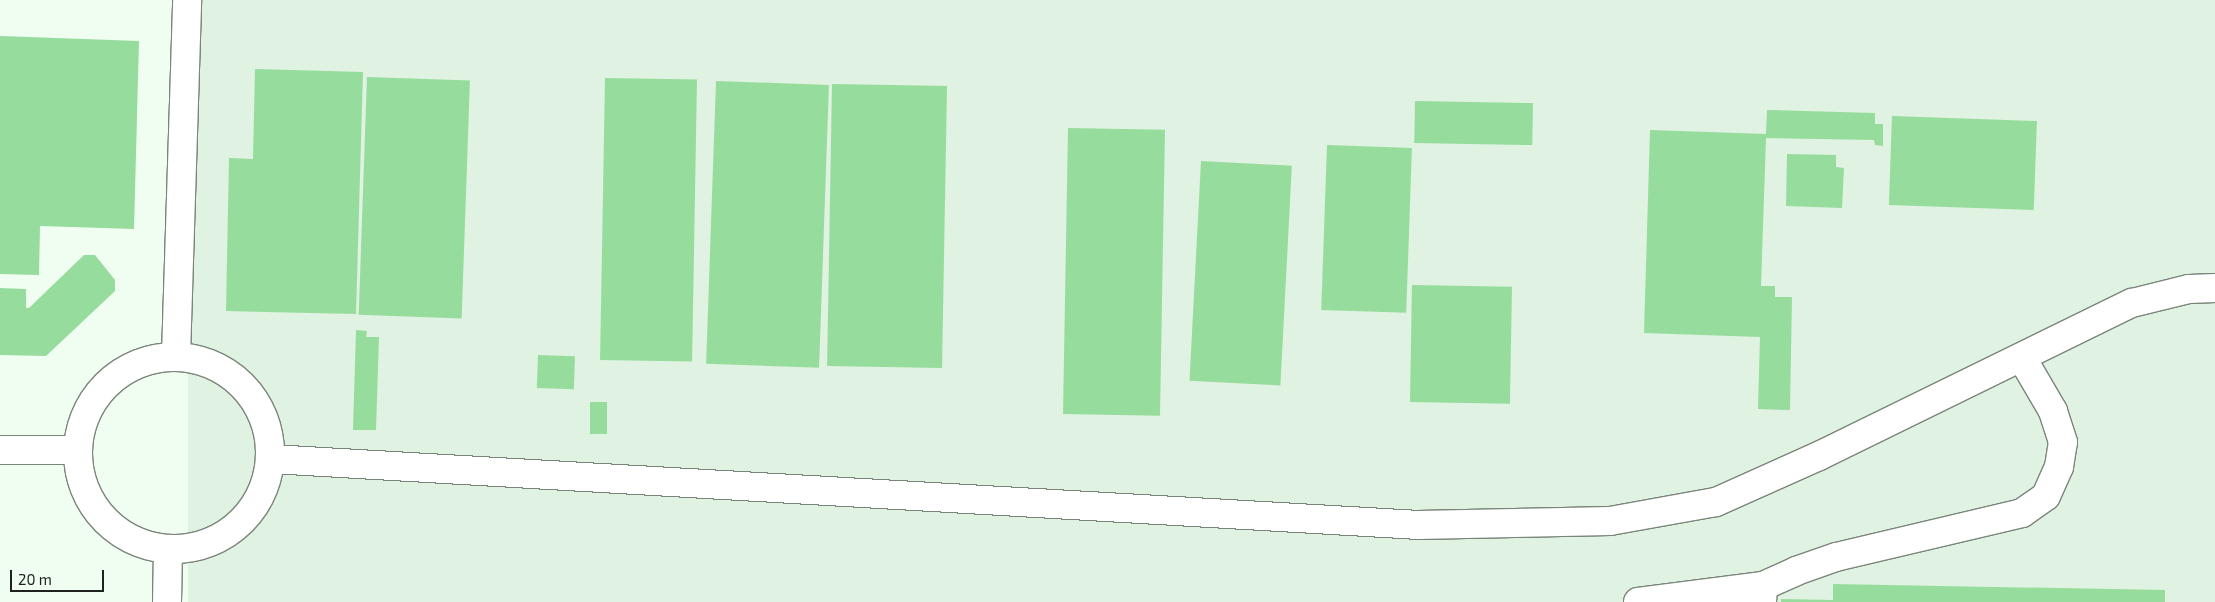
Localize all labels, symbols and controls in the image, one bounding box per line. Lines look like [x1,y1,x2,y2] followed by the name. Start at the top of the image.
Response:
[12,560,106,592] scale bar
[18,570,52,588] text: 20 m

